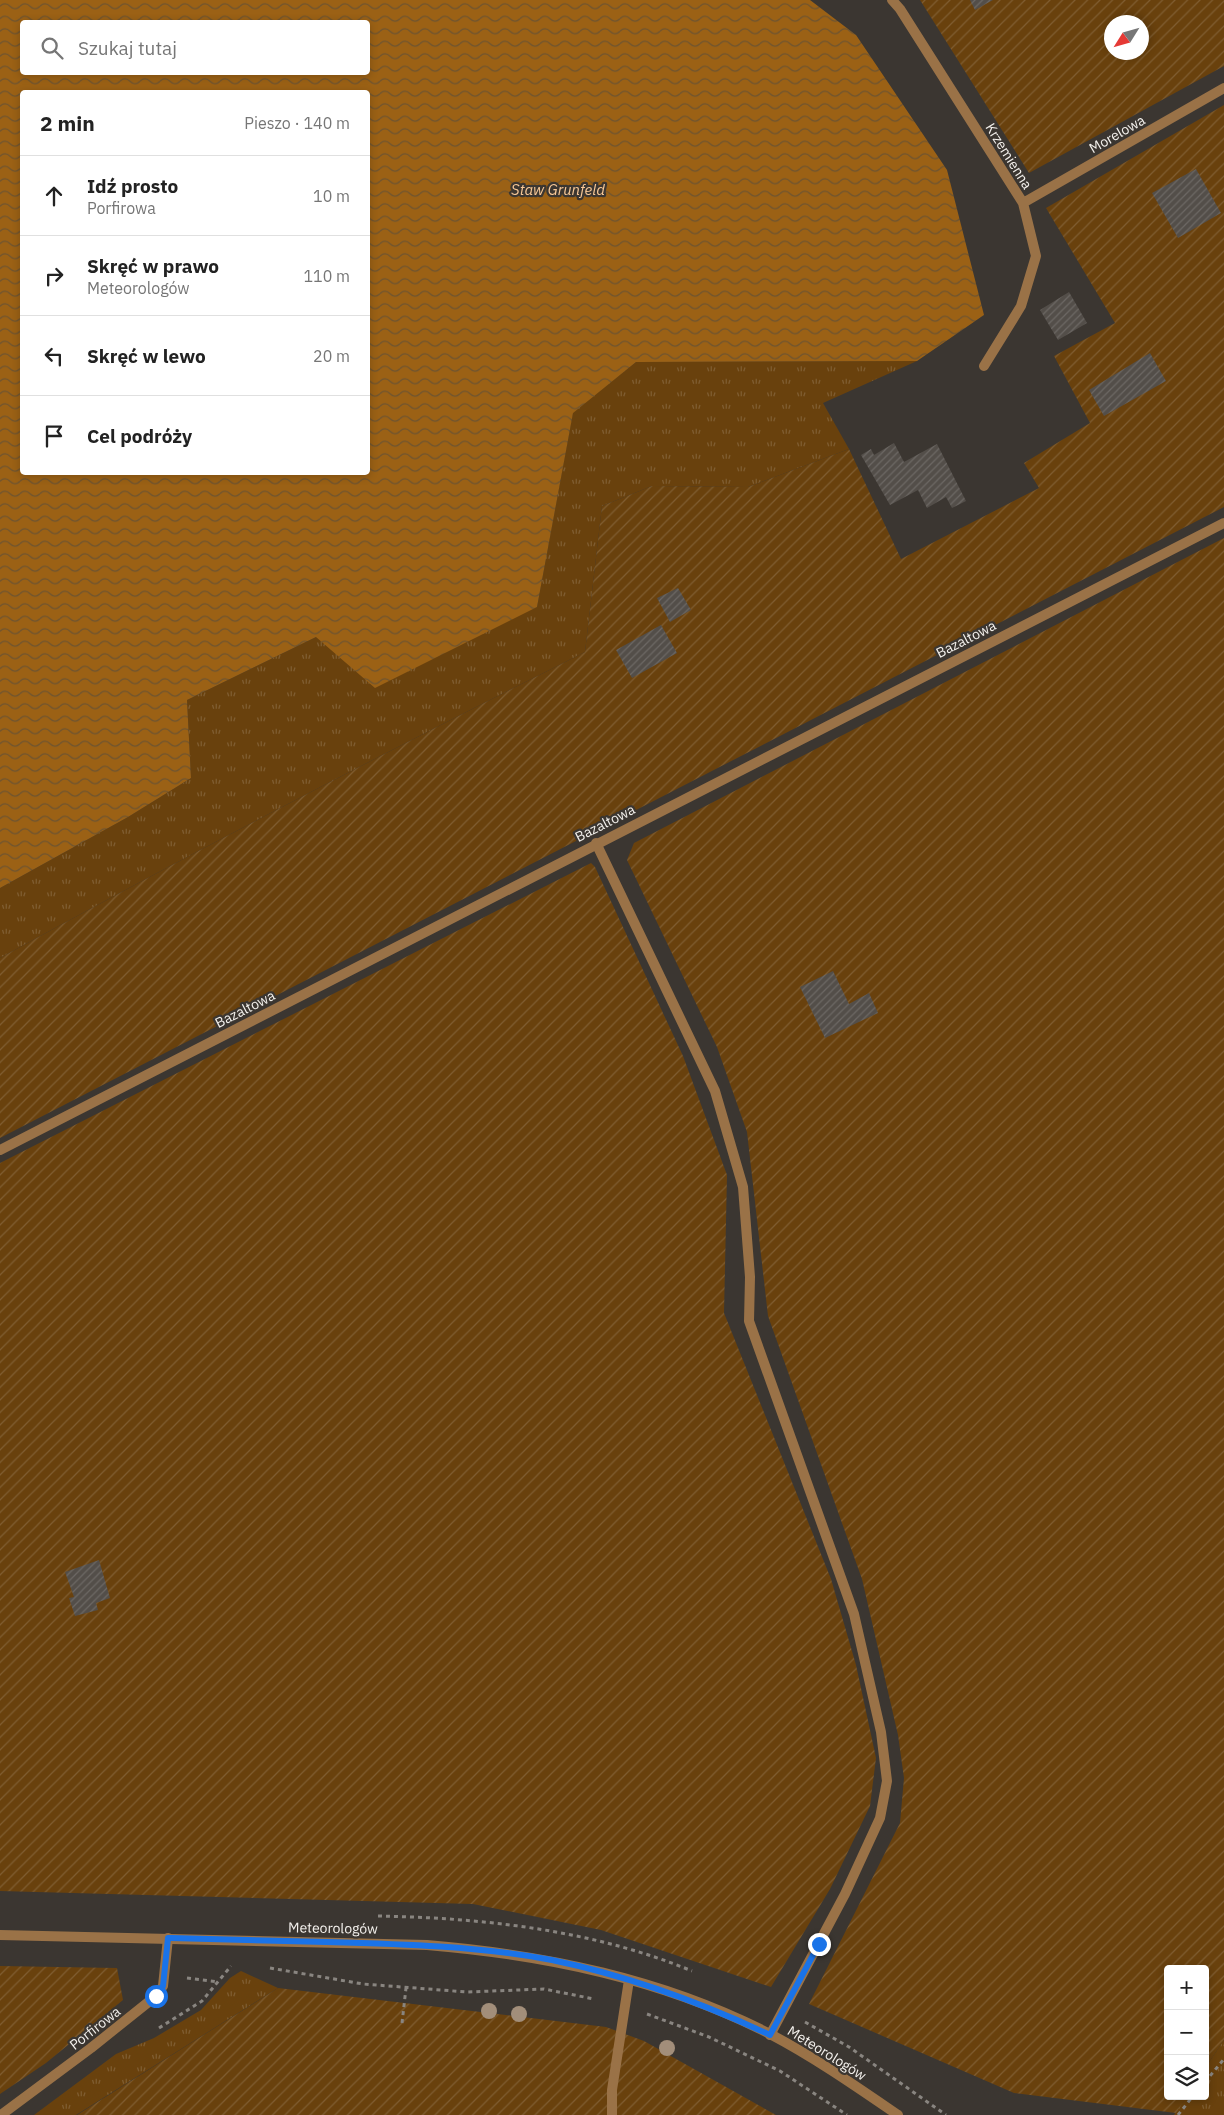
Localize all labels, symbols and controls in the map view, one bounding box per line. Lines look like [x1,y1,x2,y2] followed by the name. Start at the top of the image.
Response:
[1104,15,1149,60] north arrow
[20,20,370,75] search box
[38,34,66,62] icon: search
[78,36,177,60] text: Szukaj tutaj
[40,109,95,137] text: 2 min
[1086,111,1149,157] street label: Morelowa
[244,113,350,133] text: Pieszo · 140 m
[982,120,1037,193] street label: Krzemienna
[87,174,178,198] text: Idź prosto
[511,180,605,199] water label: Staw Grunfeld
[40,182,68,210] icon: ahead
[313,186,350,206] text: 10 m
[87,198,156,218] text: Porfirowa
[87,254,219,278] text: Skręć w prawo
[40,262,68,290] icon: right
[303,266,350,286] text: 110 m
[87,278,190,298] text: Meteorologów
[40,342,68,370] icon: left
[87,344,206,368] text: Skręć w lewo
[313,346,350,366] text: 20 m
[40,422,68,450] icon: arrive
[87,424,192,448] text: Cel podróży
[933,616,1000,662] street label: Bazaltowa
[572,800,639,846] street label: Bazaltowa
[212,986,279,1032] street label: Bazaltowa
[288,1918,378,1938] street label: Meteorologów
[808,1933,831,1956] route end
[1164,1965,1209,2100] map controls
[1164,1965,1209,2010] button: +
[145,1985,168,2008] route start
[66,2002,125,2054] street label: Porfirowa
[1164,2010,1209,2055] button: −
[784,2022,870,2085] street label: Meteorologów
[1164,2055,1209,2100] button: layers

